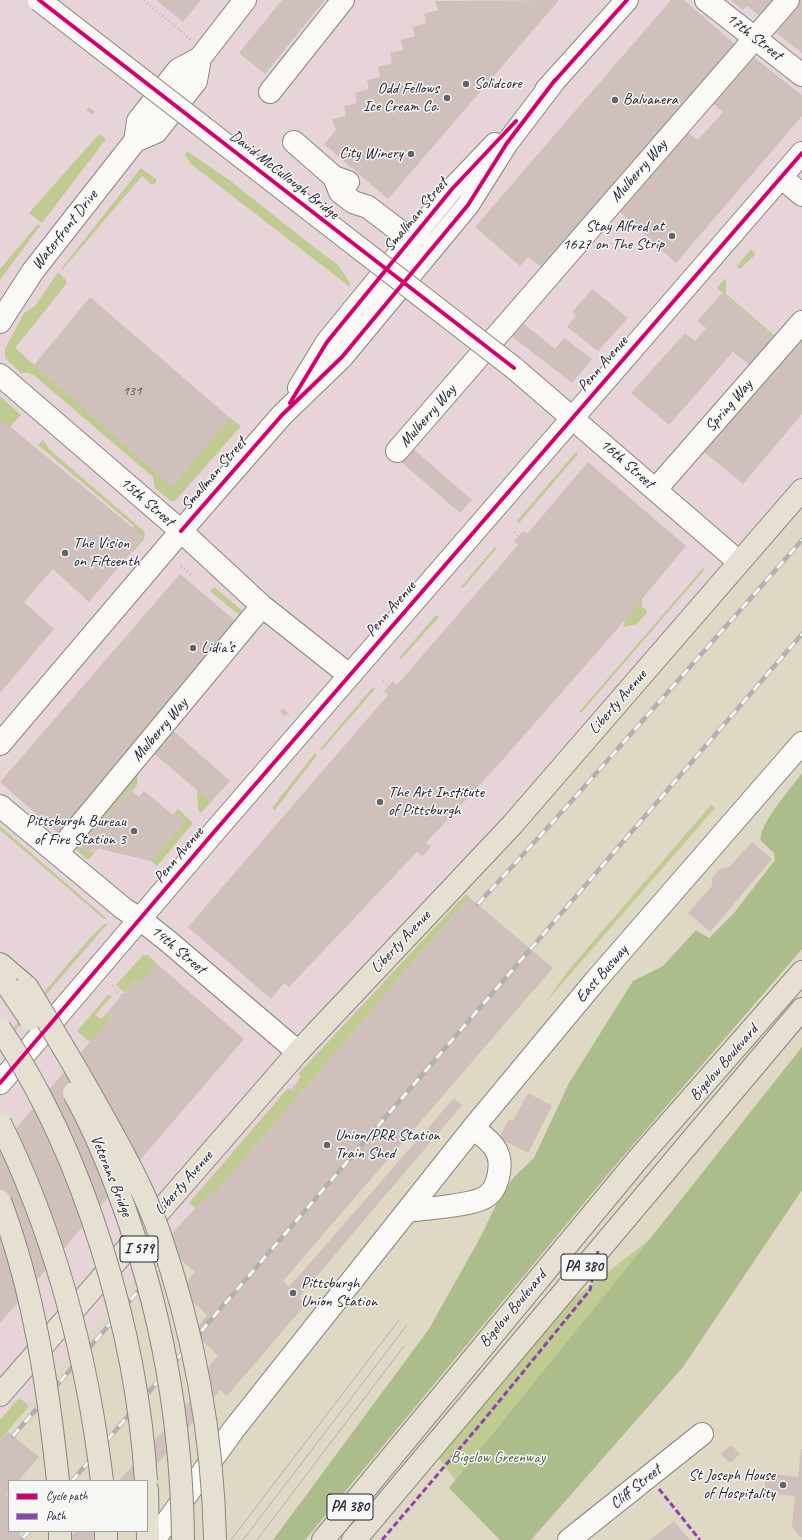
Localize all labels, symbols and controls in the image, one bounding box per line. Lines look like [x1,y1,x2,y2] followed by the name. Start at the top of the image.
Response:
[722,9,786,65] street label: 17th Street
[474,74,522,94] place label: Solidcore
[363,79,439,117] place label: Odd Fellows Ice Cream Co.
[461,79,471,89] marker: Solidcore
[623,90,678,110] place label: Balvanera
[442,93,452,103] marker: Odd Fellows Ice Cream Co.
[610,95,620,105] marker: Balvanera
[226,126,342,224] street label: David McCullough Bridge
[607,136,671,206] street label: Mulberry Way
[339,144,403,164] place label: City Winery
[406,149,416,159] marker: City Winery
[380,174,452,256] street label: Smallman Street
[28,186,102,274] street label: Waterfront Drive
[562,217,664,255] place label: Stay Alfred at 1627 on The Strip
[667,231,677,241] marker: Stay Alfred at 1627 on The Strip
[574,332,632,396] street label: Penn Avenue
[701,376,757,436] street label: Spring Way
[396,381,460,451] street label: Mulberry Way
[123,383,141,399] house number: 131
[177,434,251,514] street label: Smallman Street
[596,435,658,493] street label: 16th Street
[116,473,178,531] street label: 15th Street
[73,534,140,572] place label: The Vision on Fifteenth
[60,548,70,558] marker: The Vision on Fifteenth
[362,577,420,641] street label: Penn Avenue
[201,638,234,658] place label: Lidia’s
[188,643,198,653] marker: Lidia’s
[585,666,651,738] street label: Liberty Avenue
[128,694,192,766] street label: Mulberry Way
[388,783,484,821] place label: The Art Institute of Pittsburgh
[375,797,385,807] marker: The Art Institute of Pittsburgh
[26,812,126,850] place label: Pittsburgh Bureau of Fire Station 3
[150,823,208,887] street label: Penn Avenue
[129,826,139,836] marker: Pittsburgh Bureau of Fire Station 3
[367,906,435,978] street label: Liberty Avenue
[147,922,209,978] street label: 14th Street
[572,941,632,1007] street label: East Busway
[686,1021,762,1105] street label: Bigelow Boulevard
[335,1126,440,1164] place label: Union/PRR Station Train Shed
[86,1132,136,1220] street label: Veterans Bridge
[322,1140,332,1150] marker: Union/PRR Station Train Shed
[151,1147,217,1219] street label: Liberty Avenue
[120,1236,158,1262] road number: I 579
[561,1254,607,1280] road number: PA 380
[475,1266,551,1352] street label: Bigelow Boulevard
[301,1274,377,1312] place label: Pittsburgh Union Station
[288,1288,298,1298] marker: Pittsburgh Union Station
[451,1448,545,1468] park label: Bigelow Greenway
[607,1461,665,1513] street label: Cliff Street
[688,1466,775,1504] place label: St Joseph House of Hospitality
[8,1480,148,1532] legend
[778,1480,788,1490] marker: St Joseph House of Hospitality
[46,1488,88,1504] text: Cycle path
[327,1494,373,1520] road number: PA 380
[46,1508,66,1524] text: Path

